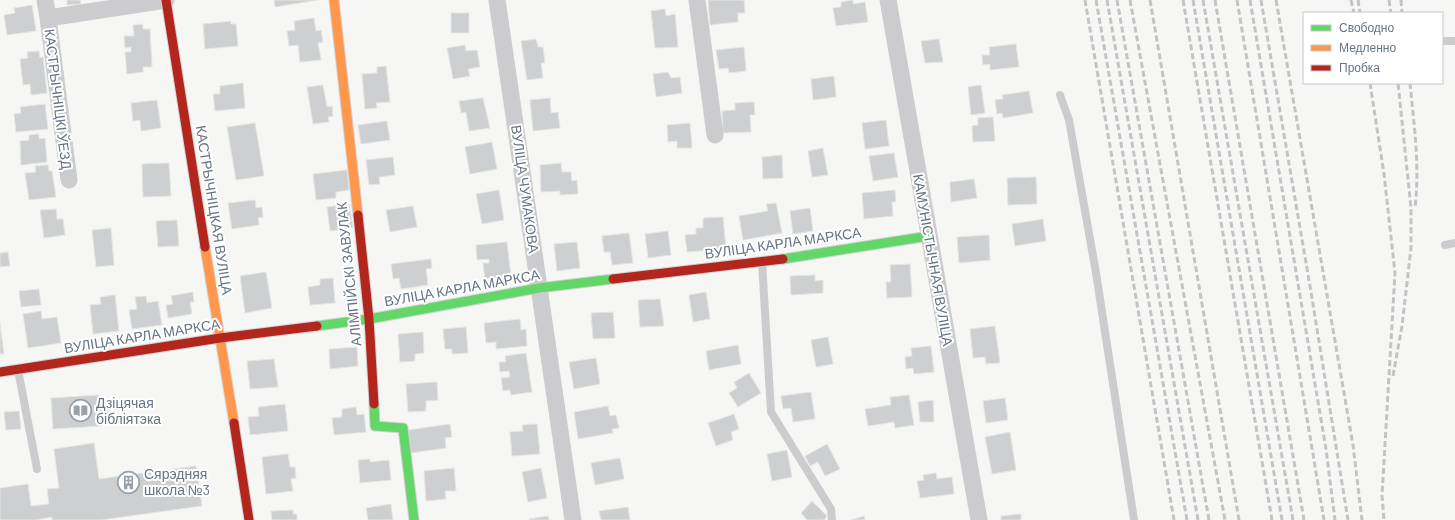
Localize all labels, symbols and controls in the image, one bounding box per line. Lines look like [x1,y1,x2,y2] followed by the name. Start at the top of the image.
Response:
[1303,12,1443,84] legend
[1339,20,1394,35] text: Свободно
[41,28,76,171] street label: КАСТРЫЧНІЦКІ ЎЕЗД
[1339,40,1396,55] text: Медленно
[1339,60,1380,75] text: Пробка
[193,124,236,296] street label: КАСТРЫЧНІЦКАЯ ВУЛІЦА
[508,124,543,255] street label: ВУЛІЦА ЧУМАКОВА
[910,173,957,348] street label: КАМУНІСТЫЧНАЯ ВУЛІЦА
[332,200,365,347] street label: АЛІМПІЙСКІ ЗАВУЛАК
[704,223,863,262] street label: ВУЛІЦА КАРЛА МАРКСА
[383,265,542,310] street label: ВУЛІЦА КАРЛА МАРКСА
[63,315,222,356] street label: ВУЛІЦА КАРЛА МАРКСА
[96,394,161,427] place label: Дзіцячая бібліятэка
[67,398,93,424] library icon: Дзіцячая бібліятэка
[144,465,210,498] place label: Сярэдняя школа №3
[115,469,141,495] building icon: Сярэдняя школа №3

